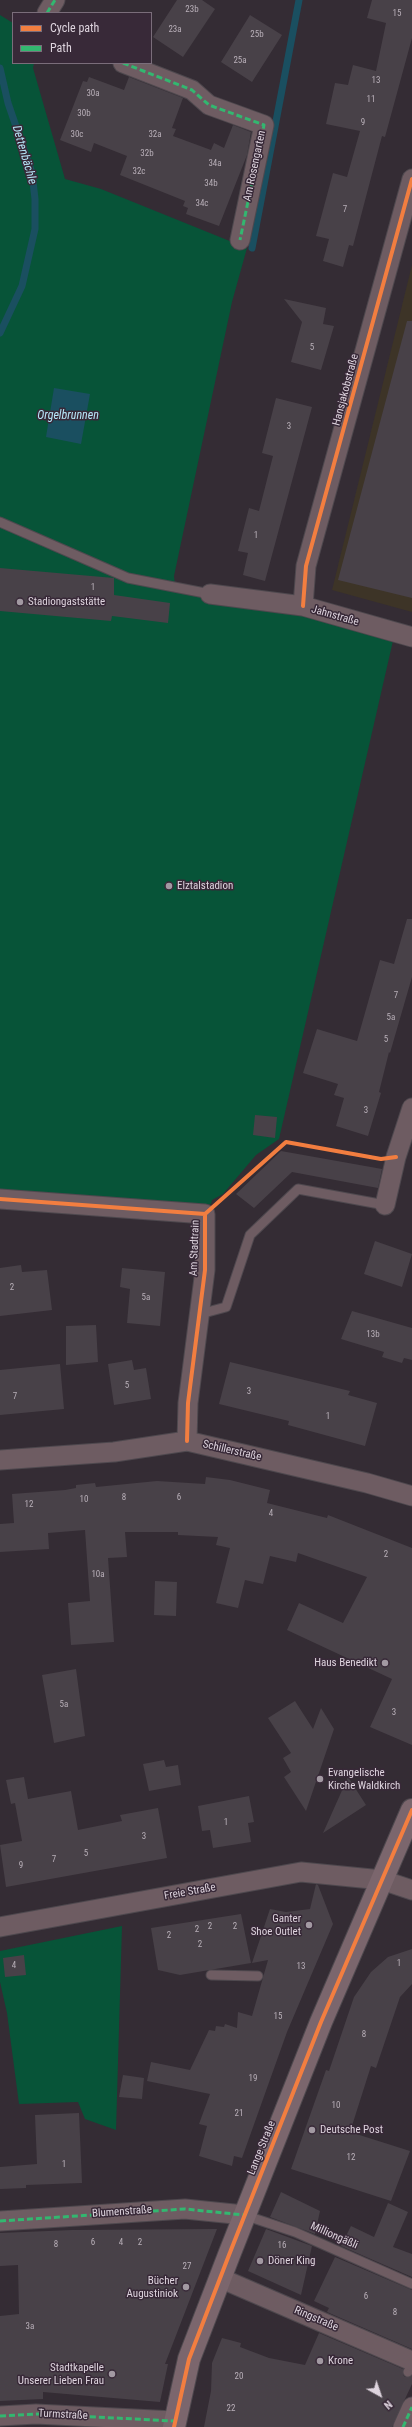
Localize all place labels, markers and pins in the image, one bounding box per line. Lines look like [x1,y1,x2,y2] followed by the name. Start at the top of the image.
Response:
[28,595,105,609] place label: Stadiongaststätte
[15,597,25,607] marker: Stadiongaststätte
[177,879,233,893] place label: Elztalstadion
[164,881,174,891] marker: Elztalstadion
[314,1656,377,1670] place label: Haus Benedikt
[380,1658,390,1668] marker: Haus Benedikt
[328,1766,400,1792] place label: Evangelische Kirche Waldkirch
[315,1774,325,1784] marker: Evangelische Kirche Waldkirch
[251,1912,301,1938] place label: Ganter Shoe Outlet
[304,1920,314,1930] marker: Ganter Shoe Outlet
[320,2123,383,2137] place label: Deutsche Post
[307,2125,317,2135] marker: Deutsche Post
[268,2254,315,2268] place label: Döner King
[255,2256,265,2266] marker: Döner King
[127,2274,178,2300] place label: Bücher Augustiniok
[181,2282,191,2292] marker: Bücher Augustiniok
[328,2354,353,2368] place label: Krone
[315,2356,325,2366] marker: Krone
[18,2361,104,2387] place label: Stadtkapelle Unserer Lieben Frau
[107,2369,117,2379] marker: Stadtkapelle Unserer Lieben Frau

